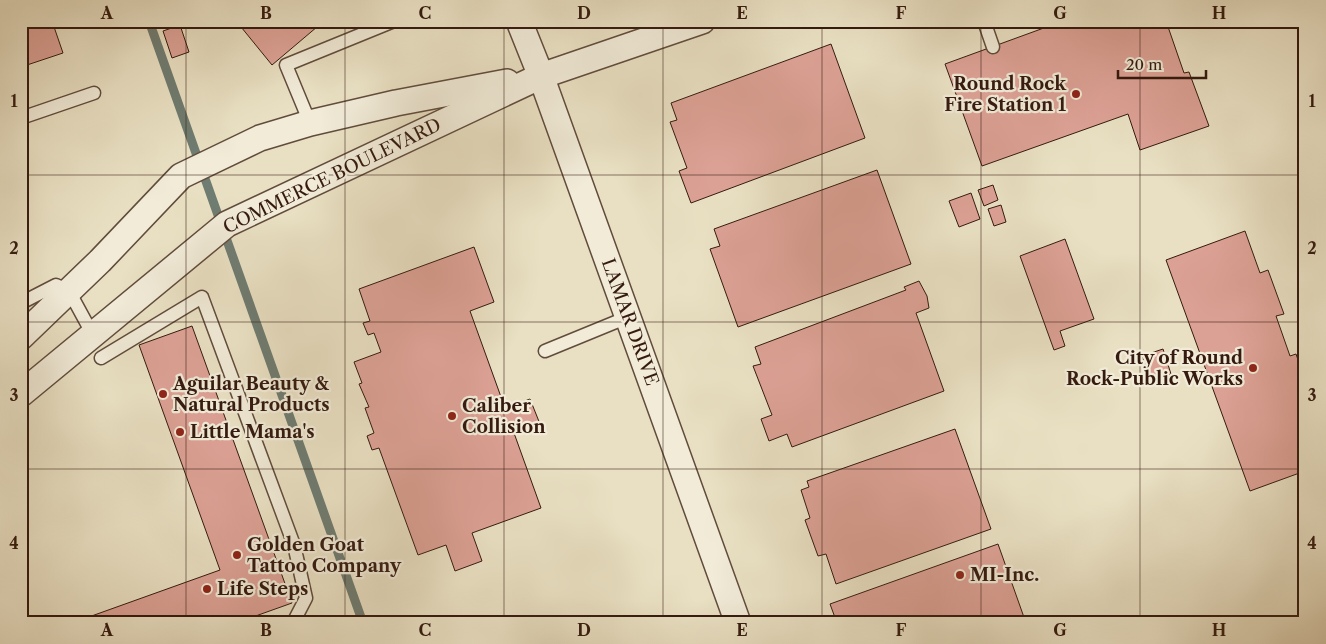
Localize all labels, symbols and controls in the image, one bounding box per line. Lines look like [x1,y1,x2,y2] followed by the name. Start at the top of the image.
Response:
[100,3,114,23] text: A
[260,3,272,23] text: B
[419,3,431,23] text: C
[577,3,591,23] text: D
[736,3,748,23] text: E
[896,3,907,23] text: F
[1053,3,1067,23] text: G
[1212,3,1226,23] text: H
[1118,48,1206,80] scale bar
[1126,55,1162,74] text: 20 m
[944,73,1067,116] place label: Round Rock Fire Station 1
[1070,88,1082,100] marker: Round Rock Fire Station 1
[10,91,18,111] text: 1
[1308,91,1316,111] text: 1
[219,114,445,238] street label: COMMERCE BOULEVARD
[9,238,19,258] text: 2
[1307,238,1317,258] text: 2
[597,255,663,389] street label: LAMAR DRIVE
[1066,347,1243,390] place label: City of Round Rock-Public Works
[1247,362,1259,374] marker: City of Round Rock-Public Works
[172,373,330,416] place label: Aguilar Beauty & Natural Products
[9,385,19,405] text: 3
[1307,385,1317,405] text: 3
[157,388,169,400] marker: Aguilar Beauty & Natural Products
[462,395,546,438] place label: Caliber Collision
[446,410,458,422] marker: Caliber Collision
[190,421,315,443] place label: Little Mama's
[174,426,186,438] marker: Little Mama's
[9,533,19,553] text: 4
[1307,533,1317,553] text: 4
[247,534,402,577] place label: Golden Goat Tattoo Company
[231,549,243,561] marker: Golden Goat Tattoo Company
[970,564,1039,586] place label: MI-Inc.
[954,569,966,581] marker: MI-Inc.
[217,578,308,600] place label: Life Steps
[201,583,213,595] marker: Life Steps
[100,620,114,640] text: A
[260,620,272,640] text: B
[419,620,431,640] text: C
[577,620,591,640] text: D
[736,620,748,640] text: E
[896,620,907,640] text: F
[1053,620,1067,640] text: G
[1212,620,1226,640] text: H

